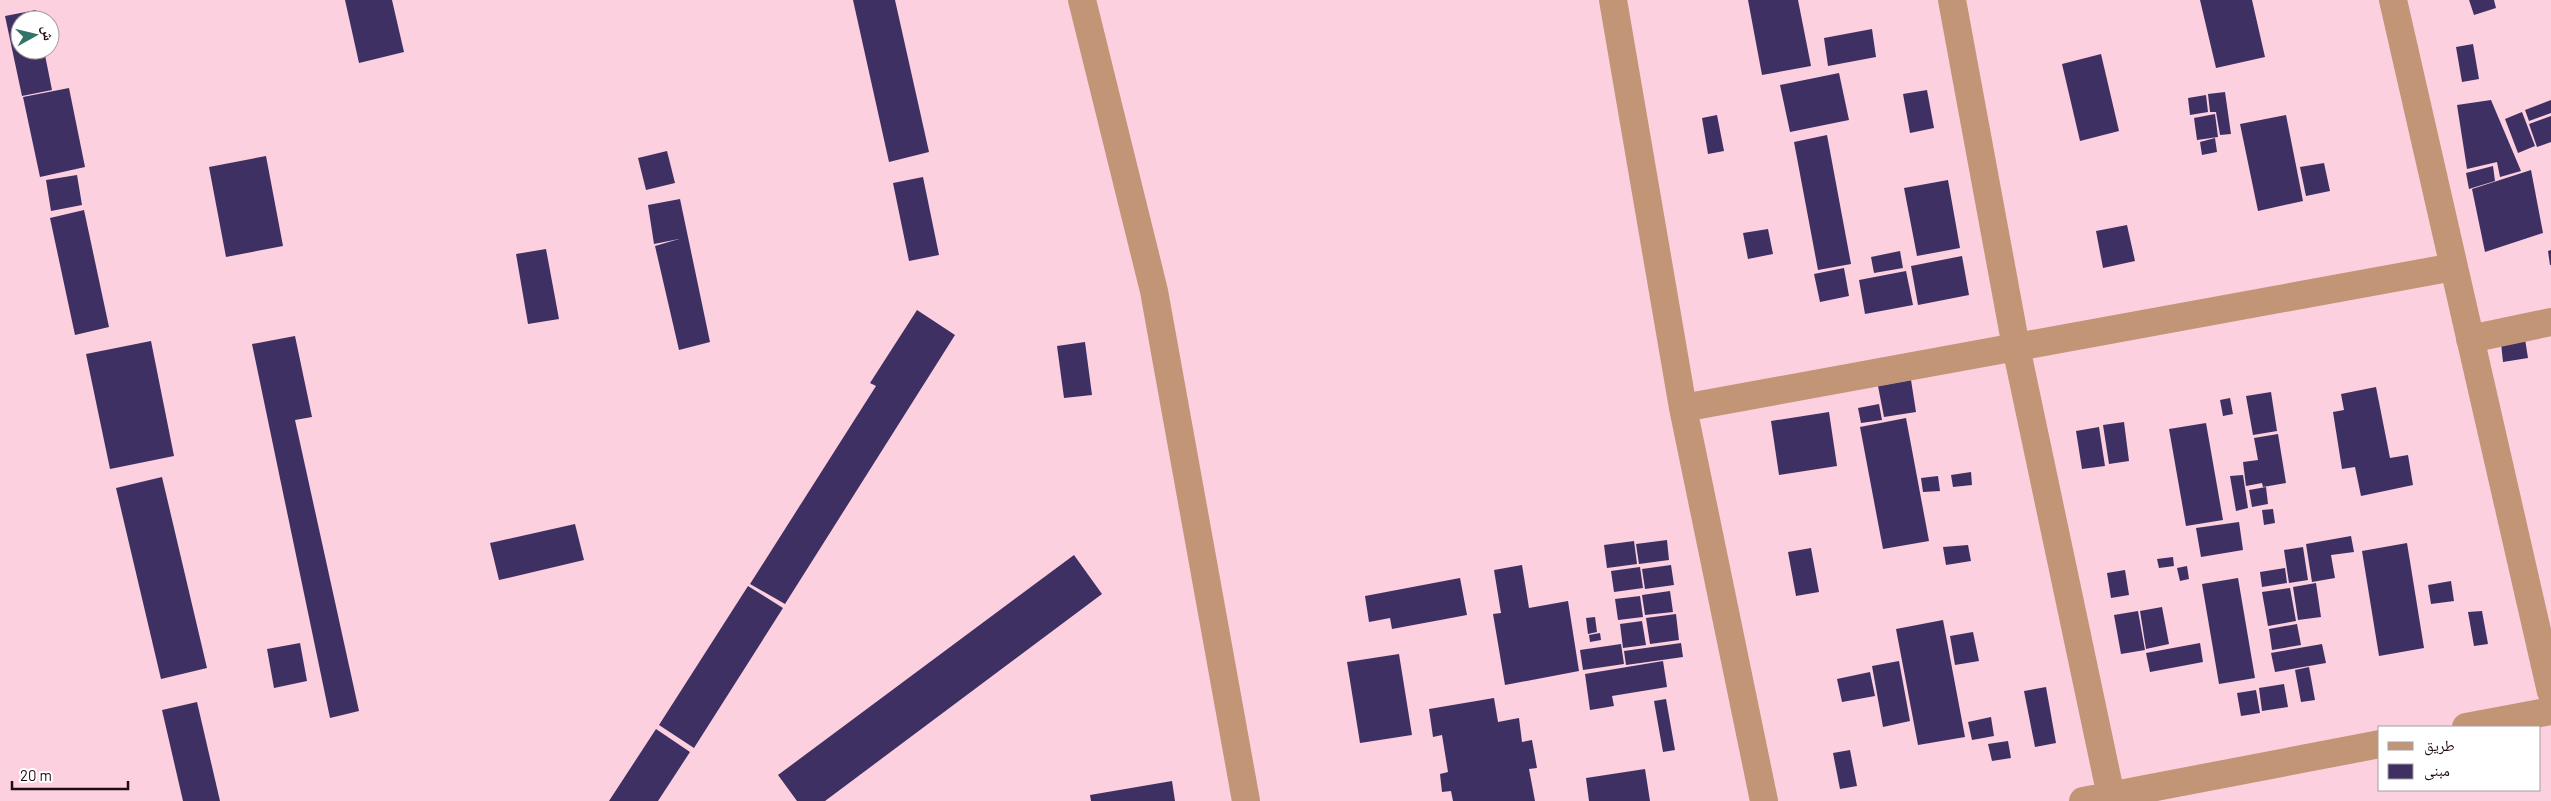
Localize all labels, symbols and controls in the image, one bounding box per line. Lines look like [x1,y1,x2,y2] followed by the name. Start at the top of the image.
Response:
[10,10,60,60] north arrow
[38,25,58,42] text: ش
[2378,726,2541,791] legend
[2424,736,2455,756] text: طريق
[12,758,129,790] scale bar
[2424,761,2450,781] text: مبنى
[20,766,52,784] text: 20 m

